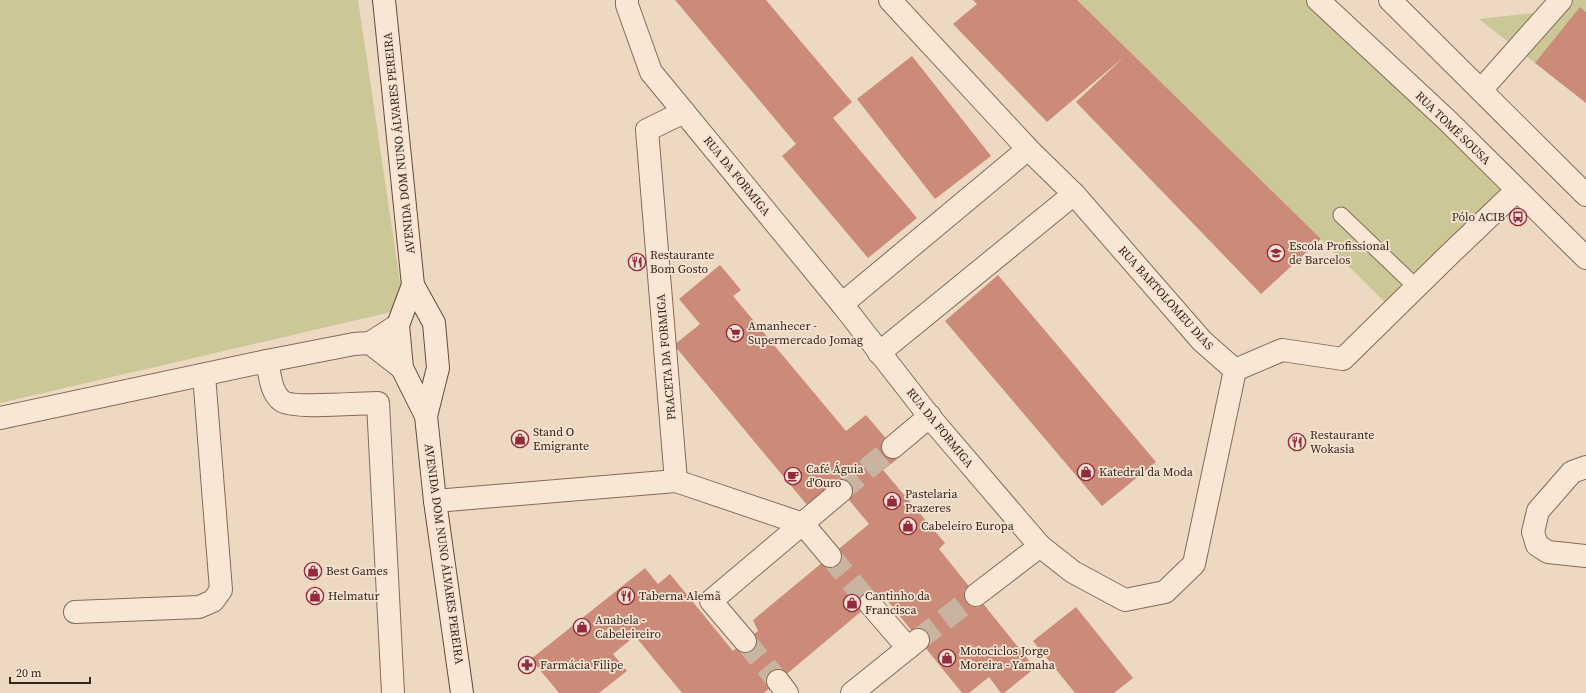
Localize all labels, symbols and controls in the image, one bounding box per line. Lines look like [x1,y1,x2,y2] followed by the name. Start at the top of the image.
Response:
[379,31,419,255] street label: AVENIDA DOM NUNO ÁLVARES PEREIRA
[1412,88,1494,168] street label: RUA TOMÉ SOUSA
[700,133,774,219] street label: RUA DA FORMIGA
[1508,207,1528,227] bus stop icon: Pólo ACIB
[1452,209,1505,225] place label: Pólo ACIB
[1289,238,1390,268] place label: Escola Profissional de Barcelos
[1115,242,1217,354] street label: RUA BARTOLOMEU DIAS
[1266,243,1286,263] school or university icon: Escola Profissional de Barcelos
[650,247,714,277] place label: Restaurante Bom Gosto
[627,252,647,272] restaurant icon: Restaurante Bom Gosto
[653,293,679,421] street label: PRACETA DA FORMIGA
[748,318,863,348] place label: Amanhecer - Supermercado Jomag
[725,323,745,343] supermarket icon: Amanhecer - Supermercado Jomag
[903,385,977,471] street label: RUA DA FORMIGA
[533,424,589,454] place label: Stand O Emigrante
[1310,427,1374,457] place label: Restaurante Wokasia
[510,429,530,449] shop icon: Stand O Emigrante
[1287,432,1307,452] restaurant icon: Restaurante Wokasia
[421,443,467,666] street label: AVENIDA DOM NUNO ÁLVARES PEREIRA
[806,461,864,491] place label: Café Águia d'Ouro
[1076,462,1096,482] shop icon: Katedral da Moda
[1099,464,1194,480] place label: Katedral da Moda
[783,466,803,486] cafe icon: Café Águia d'Ouro
[905,486,958,516] place label: Pastelaria Prazeres
[882,491,902,511] shop icon: Pastelaria Prazeres
[898,516,918,536] shop icon: Cabeleiro Europa
[921,518,1015,534] place label: Cabeleiro Europa
[303,561,323,581] shop icon: Best Games
[326,563,388,579] place label: Best Games
[305,586,325,606] shop icon: Helmatur
[616,586,636,606] restaurant icon: Taberna Alemã
[328,588,380,604] place label: Helmatur
[639,588,722,604] place label: Taberna Alemã
[865,588,931,618] place label: Cantinho da Francisca
[842,593,862,613] shop icon: Cantinho da Francisca
[595,612,661,642] place label: Anabela - Cabeleireiro
[572,617,592,637] shop icon: Anabela - Cabeleireiro
[960,643,1056,673] place label: Motociclos Jorge Moreira - Yamaha
[937,648,957,668] shop icon: Motociclos Jorge Moreira - Yamaha
[517,655,537,675] pharmacy icon: Farmácia Filipe
[540,657,623,673] place label: Farmácia Filipe
[10,659,90,685] scale bar
[16,665,42,681] text: 20 m

